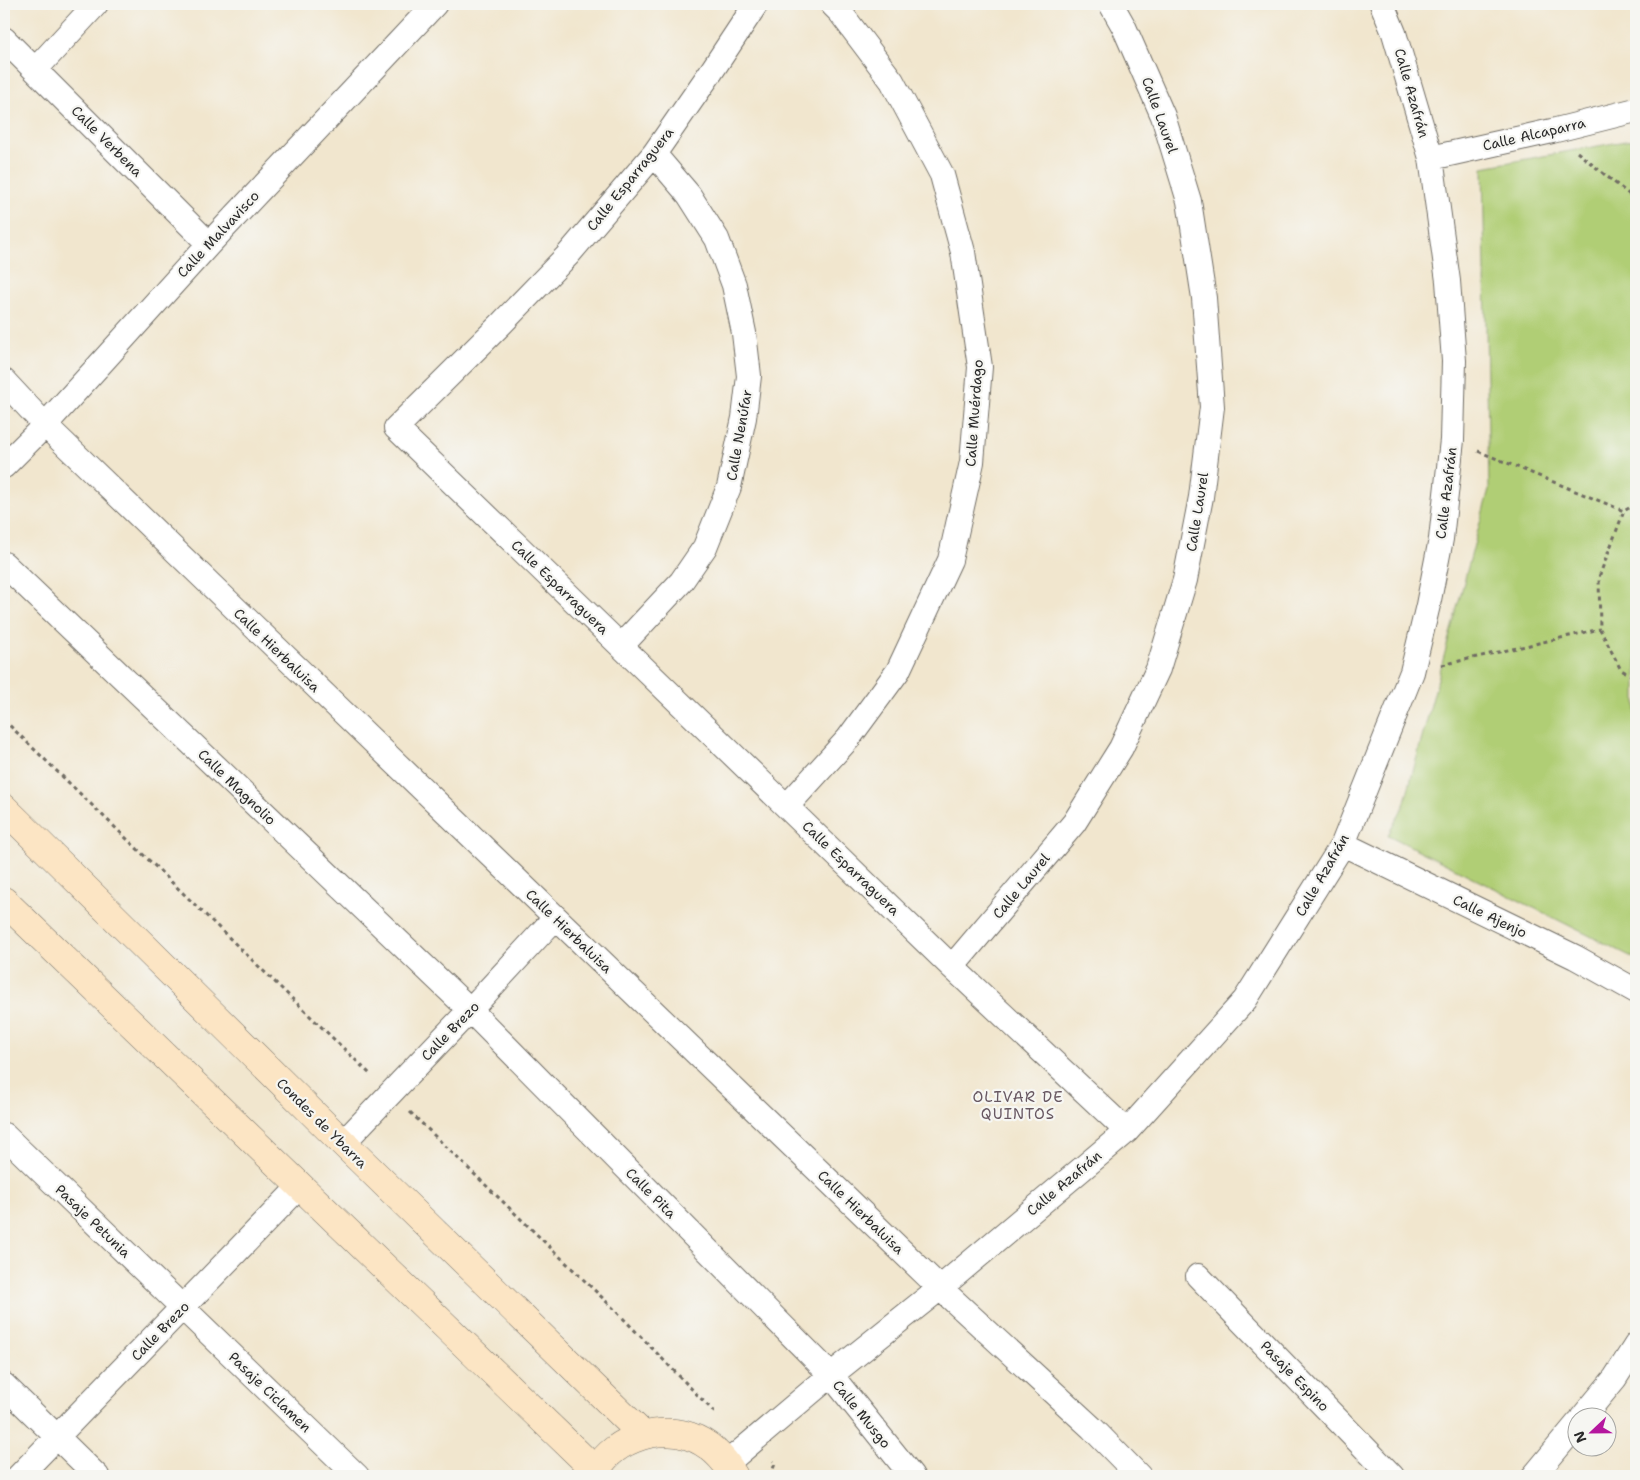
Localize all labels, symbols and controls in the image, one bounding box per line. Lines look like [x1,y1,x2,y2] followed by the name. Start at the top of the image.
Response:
[1391,46,1433,140] street label: Calle Azafrán
[1138,74,1182,156] street label: Calle Laurel
[68,102,147,181] street label: Calle Verbena
[1481,113,1587,155] street label: Calle Alcaparra
[583,123,678,235] street label: Calle Esparraguera
[173,187,263,281] street label: Calle Malvavisco
[961,359,987,467] street label: Calle Muérdago
[722,388,756,482] street label: Calle Nenúfar
[1431,446,1461,540] street label: Calle Azafrán
[1182,470,1212,553] street label: Calle Laurel
[507,536,613,638] street label: Calle Esparraguera
[230,604,324,696] street label: Calle Hierbaluisa
[194,745,280,829] street label: Calle Magnolio
[798,817,904,919] street label: Calle Esparraguera
[1291,830,1353,919] street label: Calle Azafrán
[988,849,1054,922] street label: Calle Laurel
[522,885,616,977] street label: Calle Hierbaluisa
[1450,890,1530,942] street label: Calle Ajenjo
[417,997,483,1065] street label: Calle Brezo
[273,1074,371,1172] street label: Condes de Ybarra
[972,1087,1064,1124] district label: OLIVAR DE QUINTOS
[1023,1146,1105,1220] street label: Calle Azafrán
[622,1164,680,1222] street label: Calle Pita
[814,1166,908,1258] street label: Calle Hierbaluisa
[52,1181,135,1262] street label: Pasaje Petunia
[127,1297,193,1365] street label: Calle Brezo
[1257,1337,1333,1415] street label: Pasaje Espino
[225,1348,315,1436] street label: Pasaje Ciclamen
[829,1376,895,1452] street label: Calle Musgo
[1568,1408,1618,1458] north arrow
[1570,1428,1590,1445] text: N

